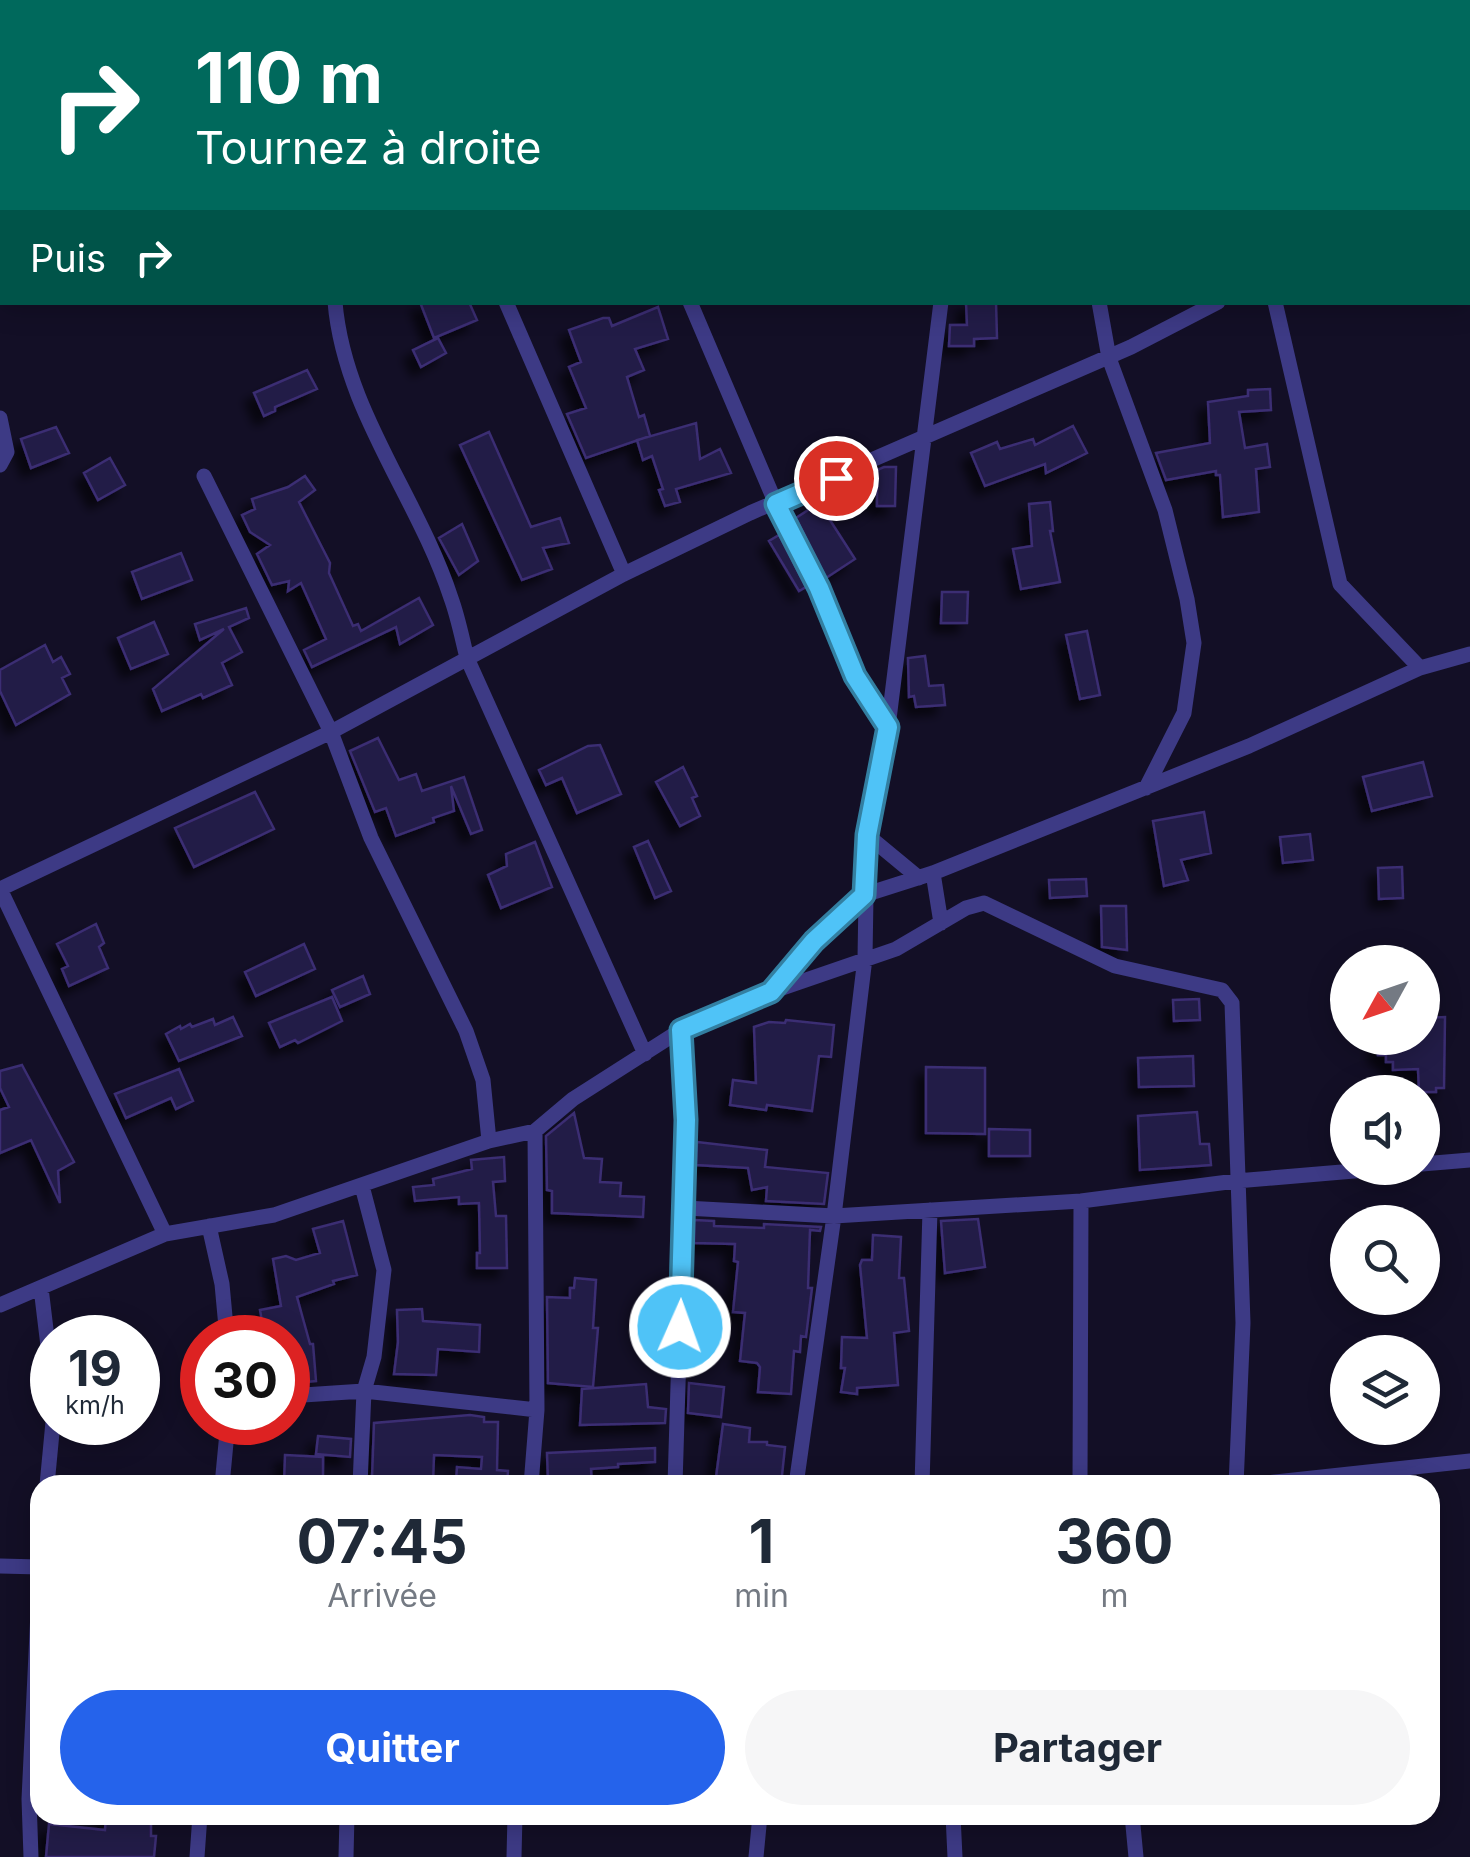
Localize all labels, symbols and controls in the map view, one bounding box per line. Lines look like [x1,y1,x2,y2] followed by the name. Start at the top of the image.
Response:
[195,35,383,120] text: 110 m
[30,40,160,170] icon: right
[195,120,542,175] text: Tournez à droite
[126,230,181,285] icon: right
[30,235,106,281] text: Puis
[794,436,879,521] pin
[809,451,864,506] icon: arrive
[1330,945,1440,1055] north arrow
[1330,945,1440,1445] map controls
[1330,1075,1440,1185] button: sound
[1330,1205,1440,1315] button: search
[628,1275,732,1379] position arrow
[180,1315,310,1445] speed limit sign: 30
[1330,1335,1440,1445] button: layers
[68,1338,122,1398] text: 19
[65,1390,125,1420] text: km/h
[297,1505,468,1577] text: 07:45
[749,1505,774,1577] text: 1
[1055,1505,1173,1577] text: 360
[327,1576,437,1615] text: Arrivée
[734,1576,789,1615] text: min
[1100,1576,1128,1615] text: m
[60,1690,725,1805] button: Quitter
[745,1690,1410,1805] button: Partager

